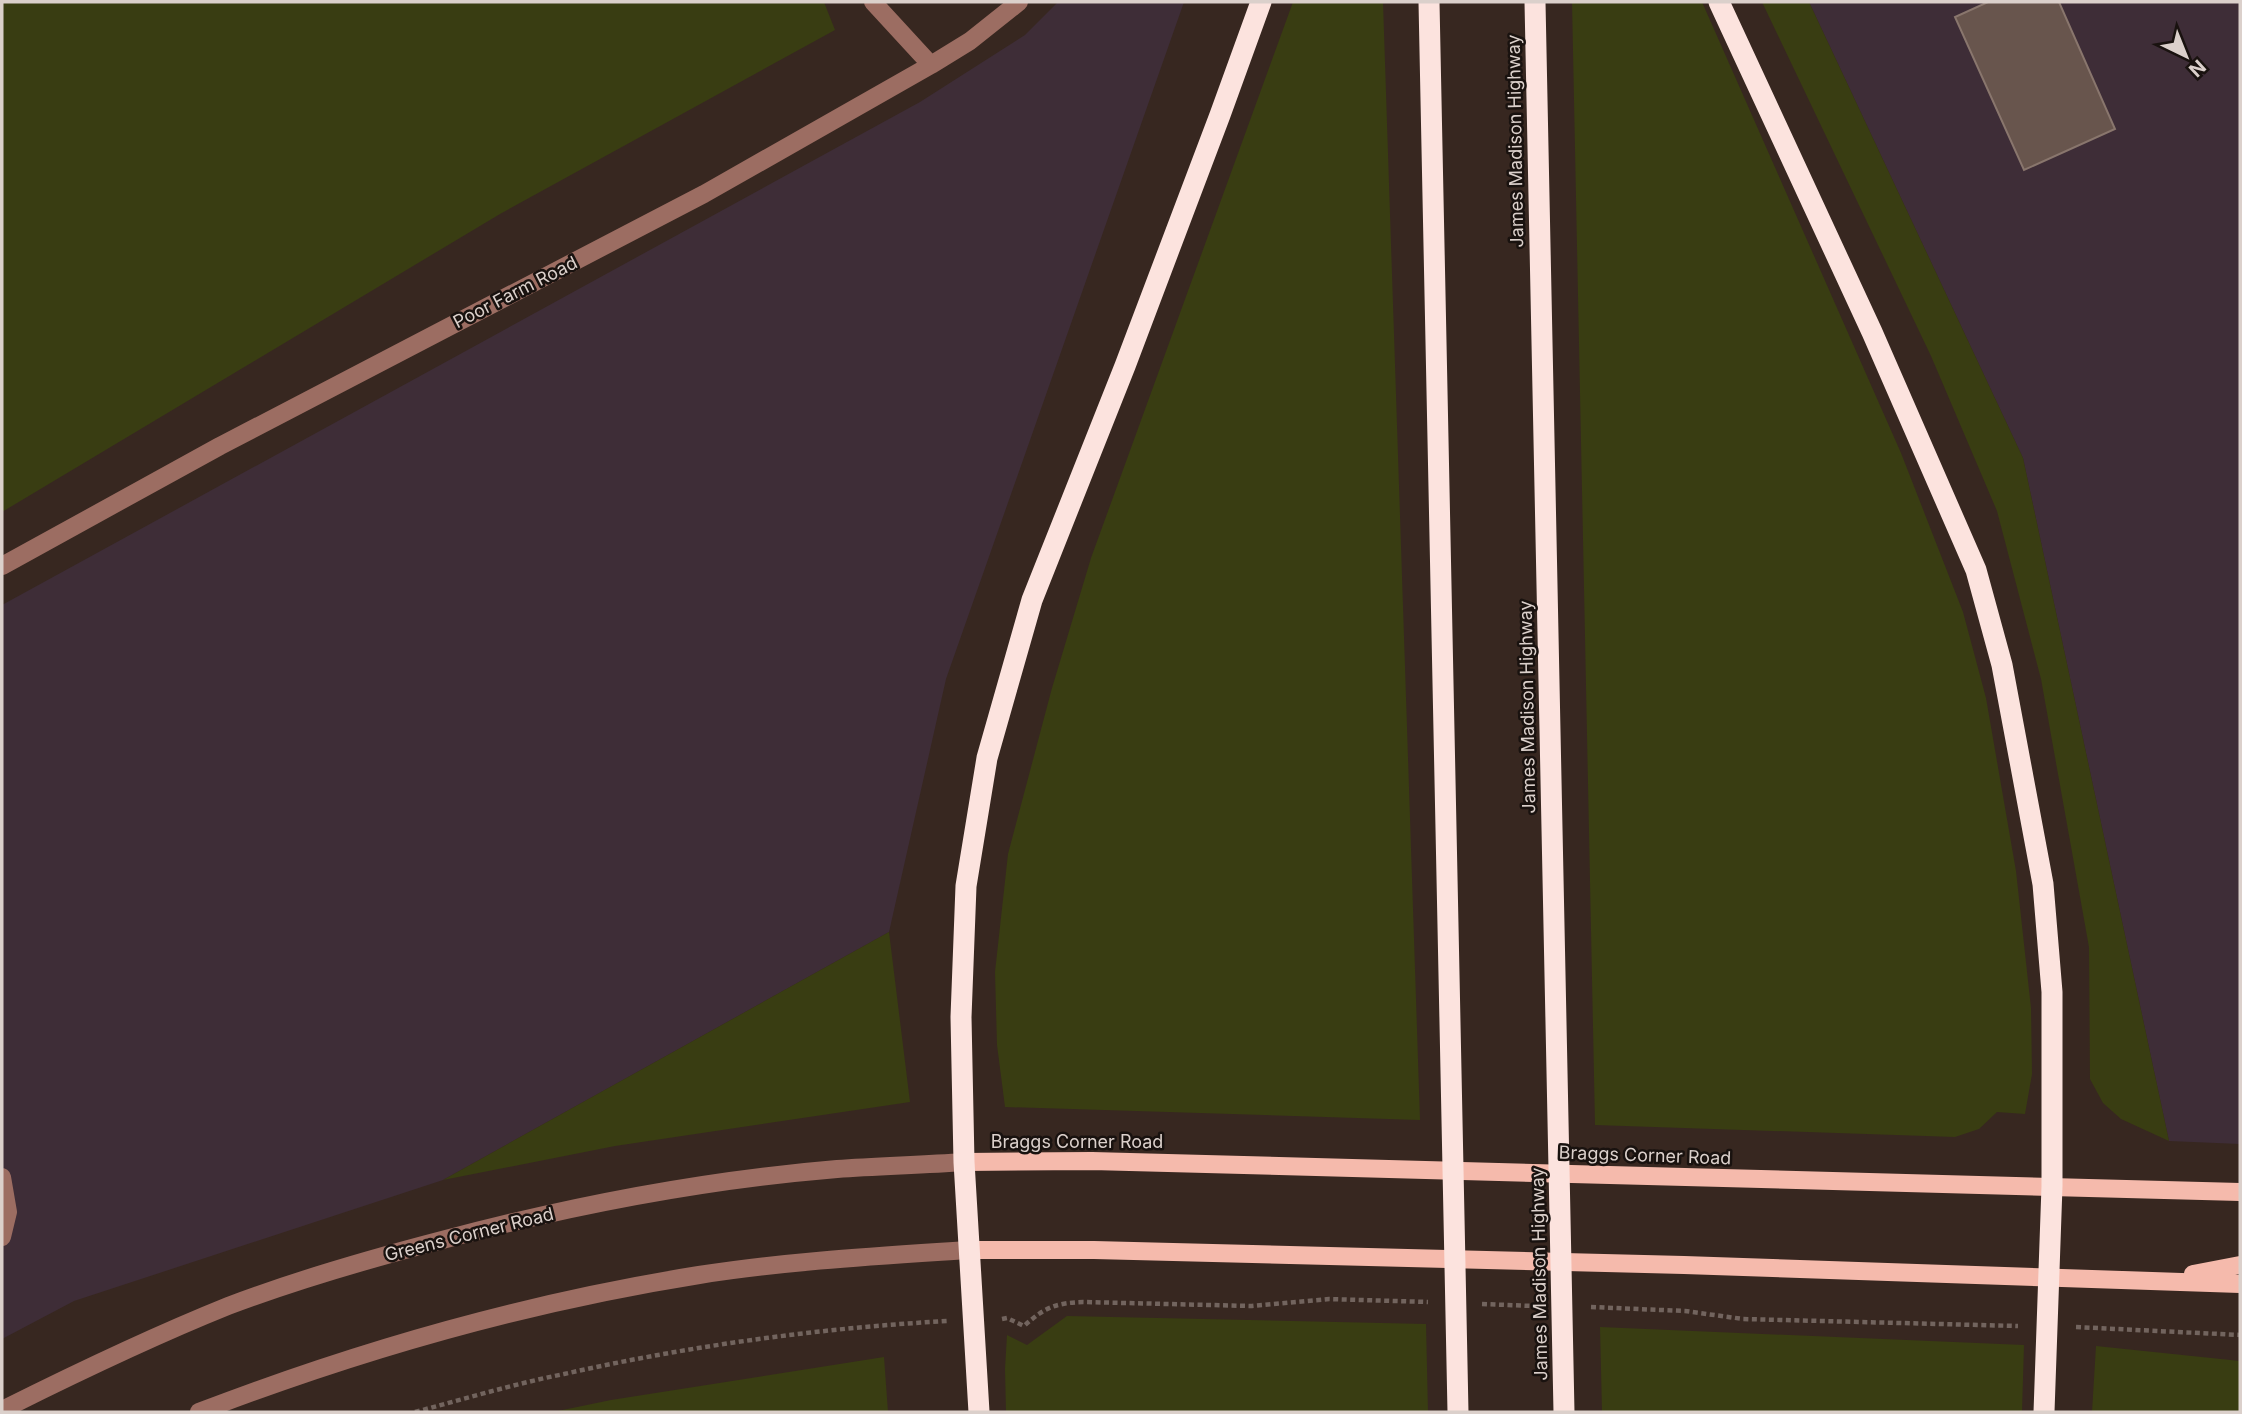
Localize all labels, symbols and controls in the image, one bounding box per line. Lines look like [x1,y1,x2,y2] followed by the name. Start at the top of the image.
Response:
[2151,21,2221,91] north arrow
[1503,34,1527,248] street label: James Madison Highway
[2184,55,2210,81] text: N
[449,252,581,332] street label: Poor Farm Road
[1515,600,1539,814] street label: James Madison Highway
[991,1131,1163,1152] street label: Braggs Corner Road
[1558,1141,1732,1169] street label: Braggs Corner Road
[1527,1167,1551,1381] street label: James Madison Highway
[382,1203,556,1265] street label: Greens Corner Road

